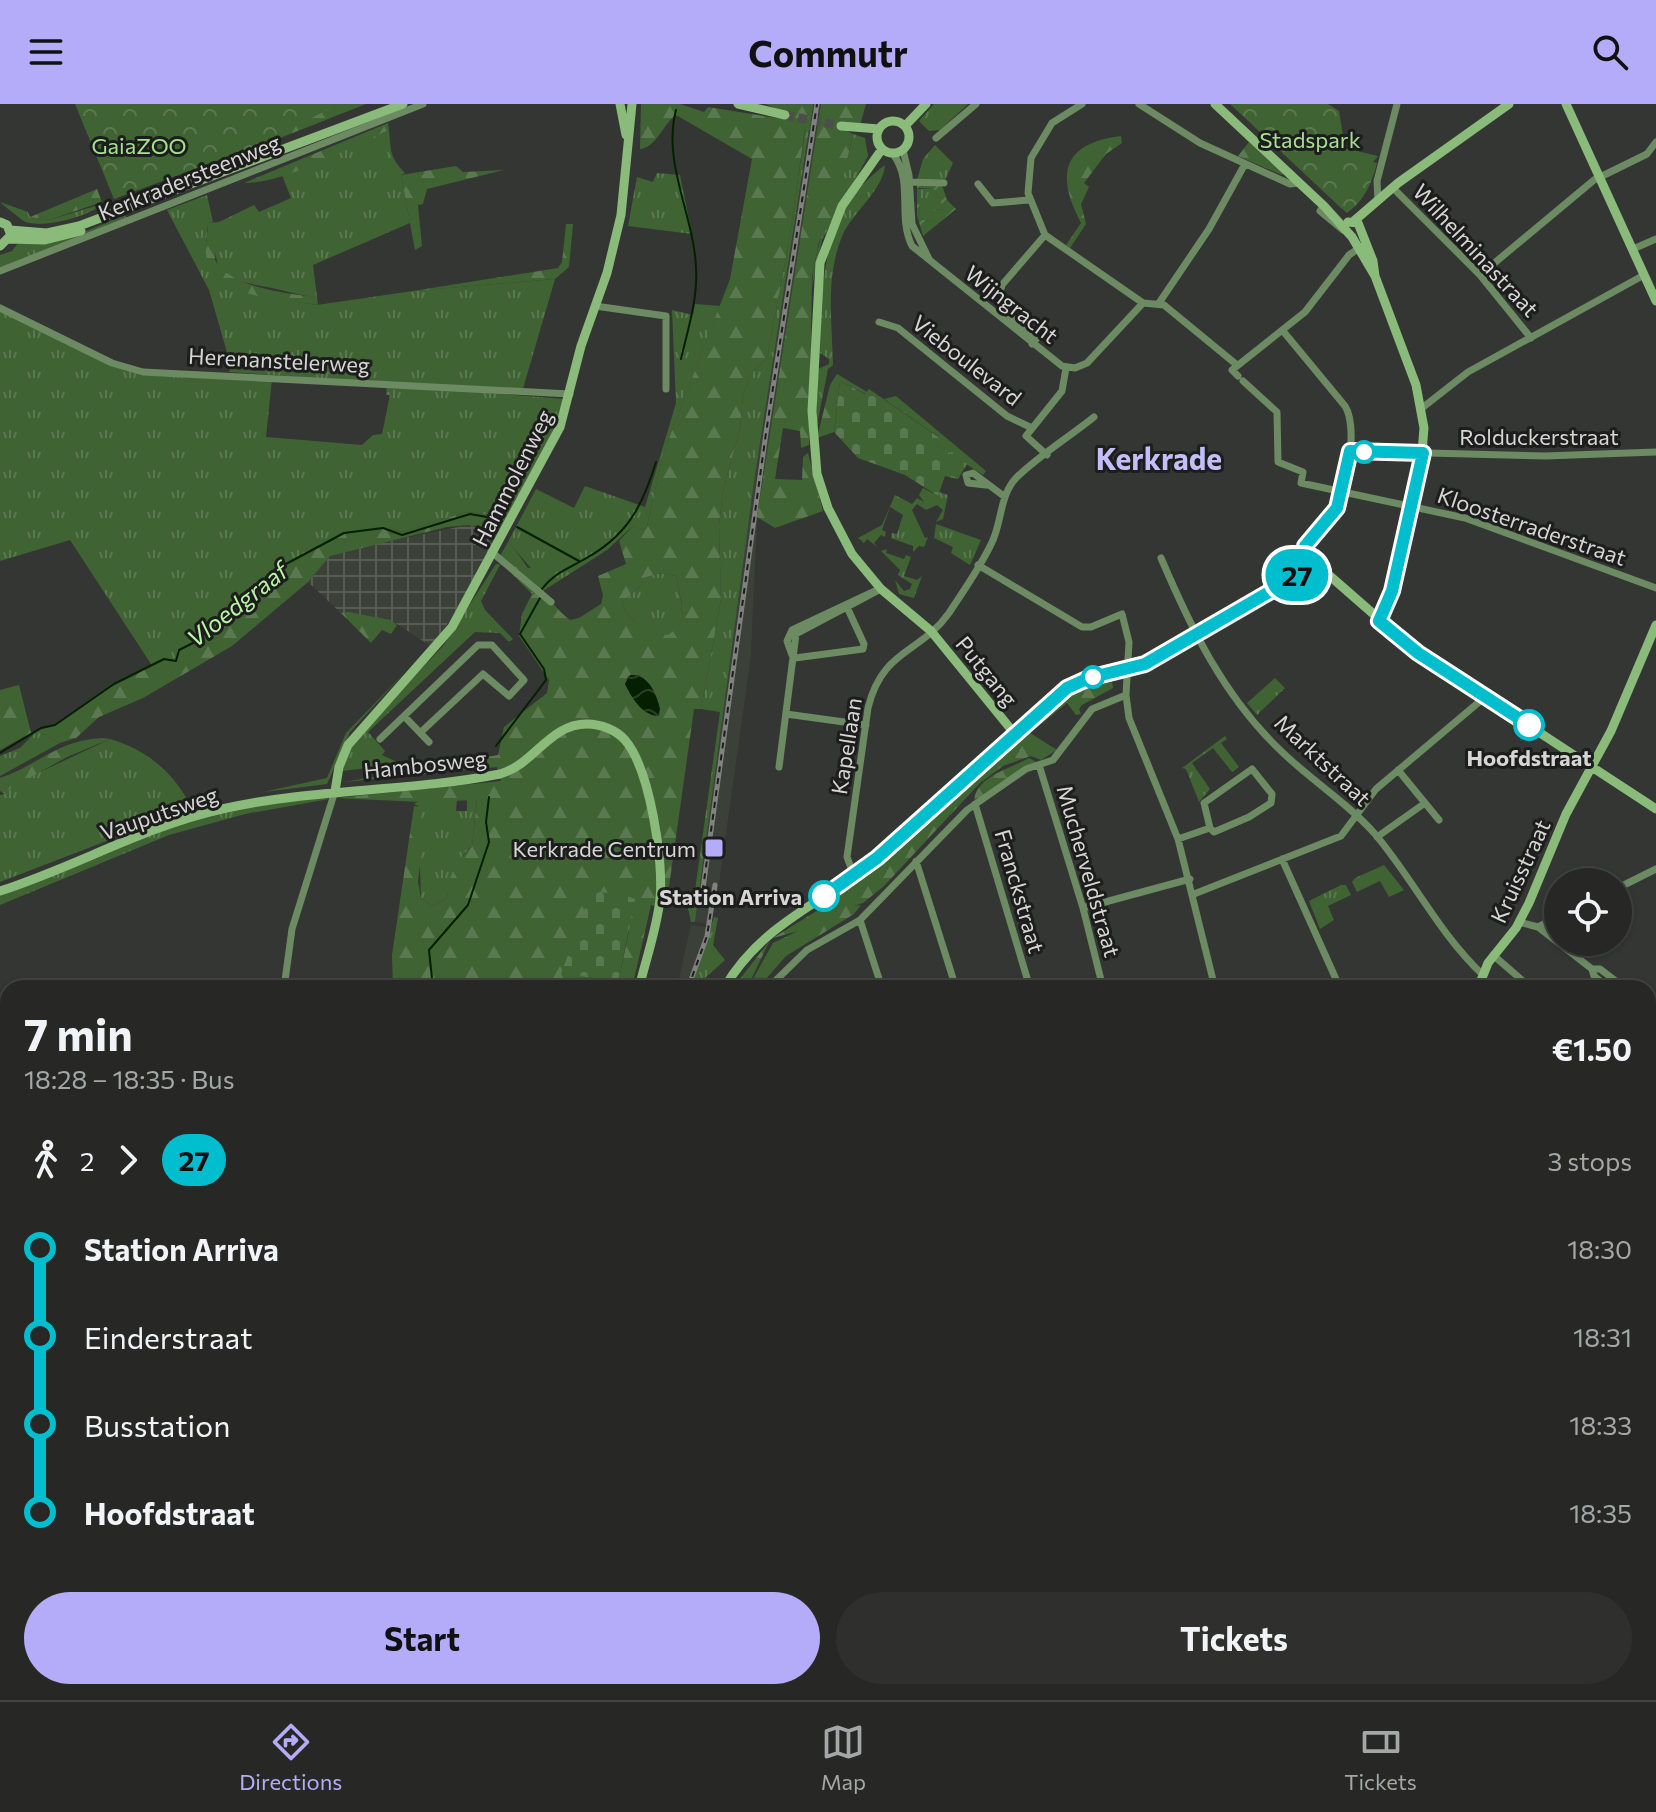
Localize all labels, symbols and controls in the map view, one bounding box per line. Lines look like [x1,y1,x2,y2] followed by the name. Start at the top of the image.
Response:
[24,30,68,74] icon: menu
[748,30,908,74] text: Commutr
[1588,30,1632,74] icon: search
[1259,126,1361,153] park label: Stadspark
[94,128,284,226] street label: Kerkradersteenweg
[91,132,187,159] park label: GaiaZOO
[1407,178,1545,322] street label: Wilhelminastraat
[960,259,1064,349] street label: Wijngracht
[907,309,1027,411] street label: Vieboulevard
[187,342,371,378] street label: Herenanstelerweg
[466,405,558,551] street label: Hammolenweg
[1459,423,1619,450] street label: Rolduckerstraat
[1096,439,1222,476] district label: Kerkrade
[1353,441,1375,463] unlabelled marker
[1434,481,1630,571] street label: Kloosterraderstraat
[1261,549,1333,601] line badge: 27
[181,554,295,652] water label: Vloedgraaf
[1281,558,1313,592] text: 27
[950,630,1024,712] street label: Putgang
[1082,666,1104,688] unlabelled marker
[825,696,867,796] street label: Kapellaan
[1269,709,1377,811] street label: Marktstraat
[1514,710,1544,740] marker: Hoofdstraat
[362,744,488,784] street label: Hambosweg
[1466,744,1592,771] place label: Hoofdstraat
[97,780,221,846] street label: Vauputsweg
[1052,782,1126,960] street label: Mucherveldstraat
[1484,815,1556,927] street label: Kruisstraat
[989,826,1051,956] street label: Franckstraat
[513,835,696,862] place label: Kerkrade Centrum
[703,837,725,859] marker: Kerkrade Centrum
[1544,868,1632,956] map controls
[1544,868,1632,956] button: locate
[809,881,839,911] marker: Station Arriva
[659,883,802,910] place label: Station Arriva
[24,1006,133,1060] text: 7 min
[1552,1030,1632,1067] text: €1.50
[24,1063,234,1094] text: 18:28 – 18:35 · Bus
[24,1138,68,1182] icon: walk
[106,1138,150,1182] icon: forward
[178,1143,210,1177] text: 27
[80,1145,94,1176] text: 2
[1547,1145,1632,1176] text: 3 stops
[84,1230,279,1267] text: Station Arriva
[1567,1233,1632,1264] text: 18:30
[84,1318,253,1355] text: Einderstraat
[1573,1321,1632,1352] text: 18:31
[84,1406,230,1443] text: Busstation
[1569,1409,1632,1440] text: 18:33
[84,1494,255,1531] text: Hoofdstraat
[1569,1497,1632,1528] text: 18:35
[24,1592,820,1684] button: Start
[836,1592,1632,1684] button: Tickets
[239,1720,342,1795] tab: Directions
[821,1720,866,1795] tab: Map
[1344,1720,1417,1795] tab: Tickets

